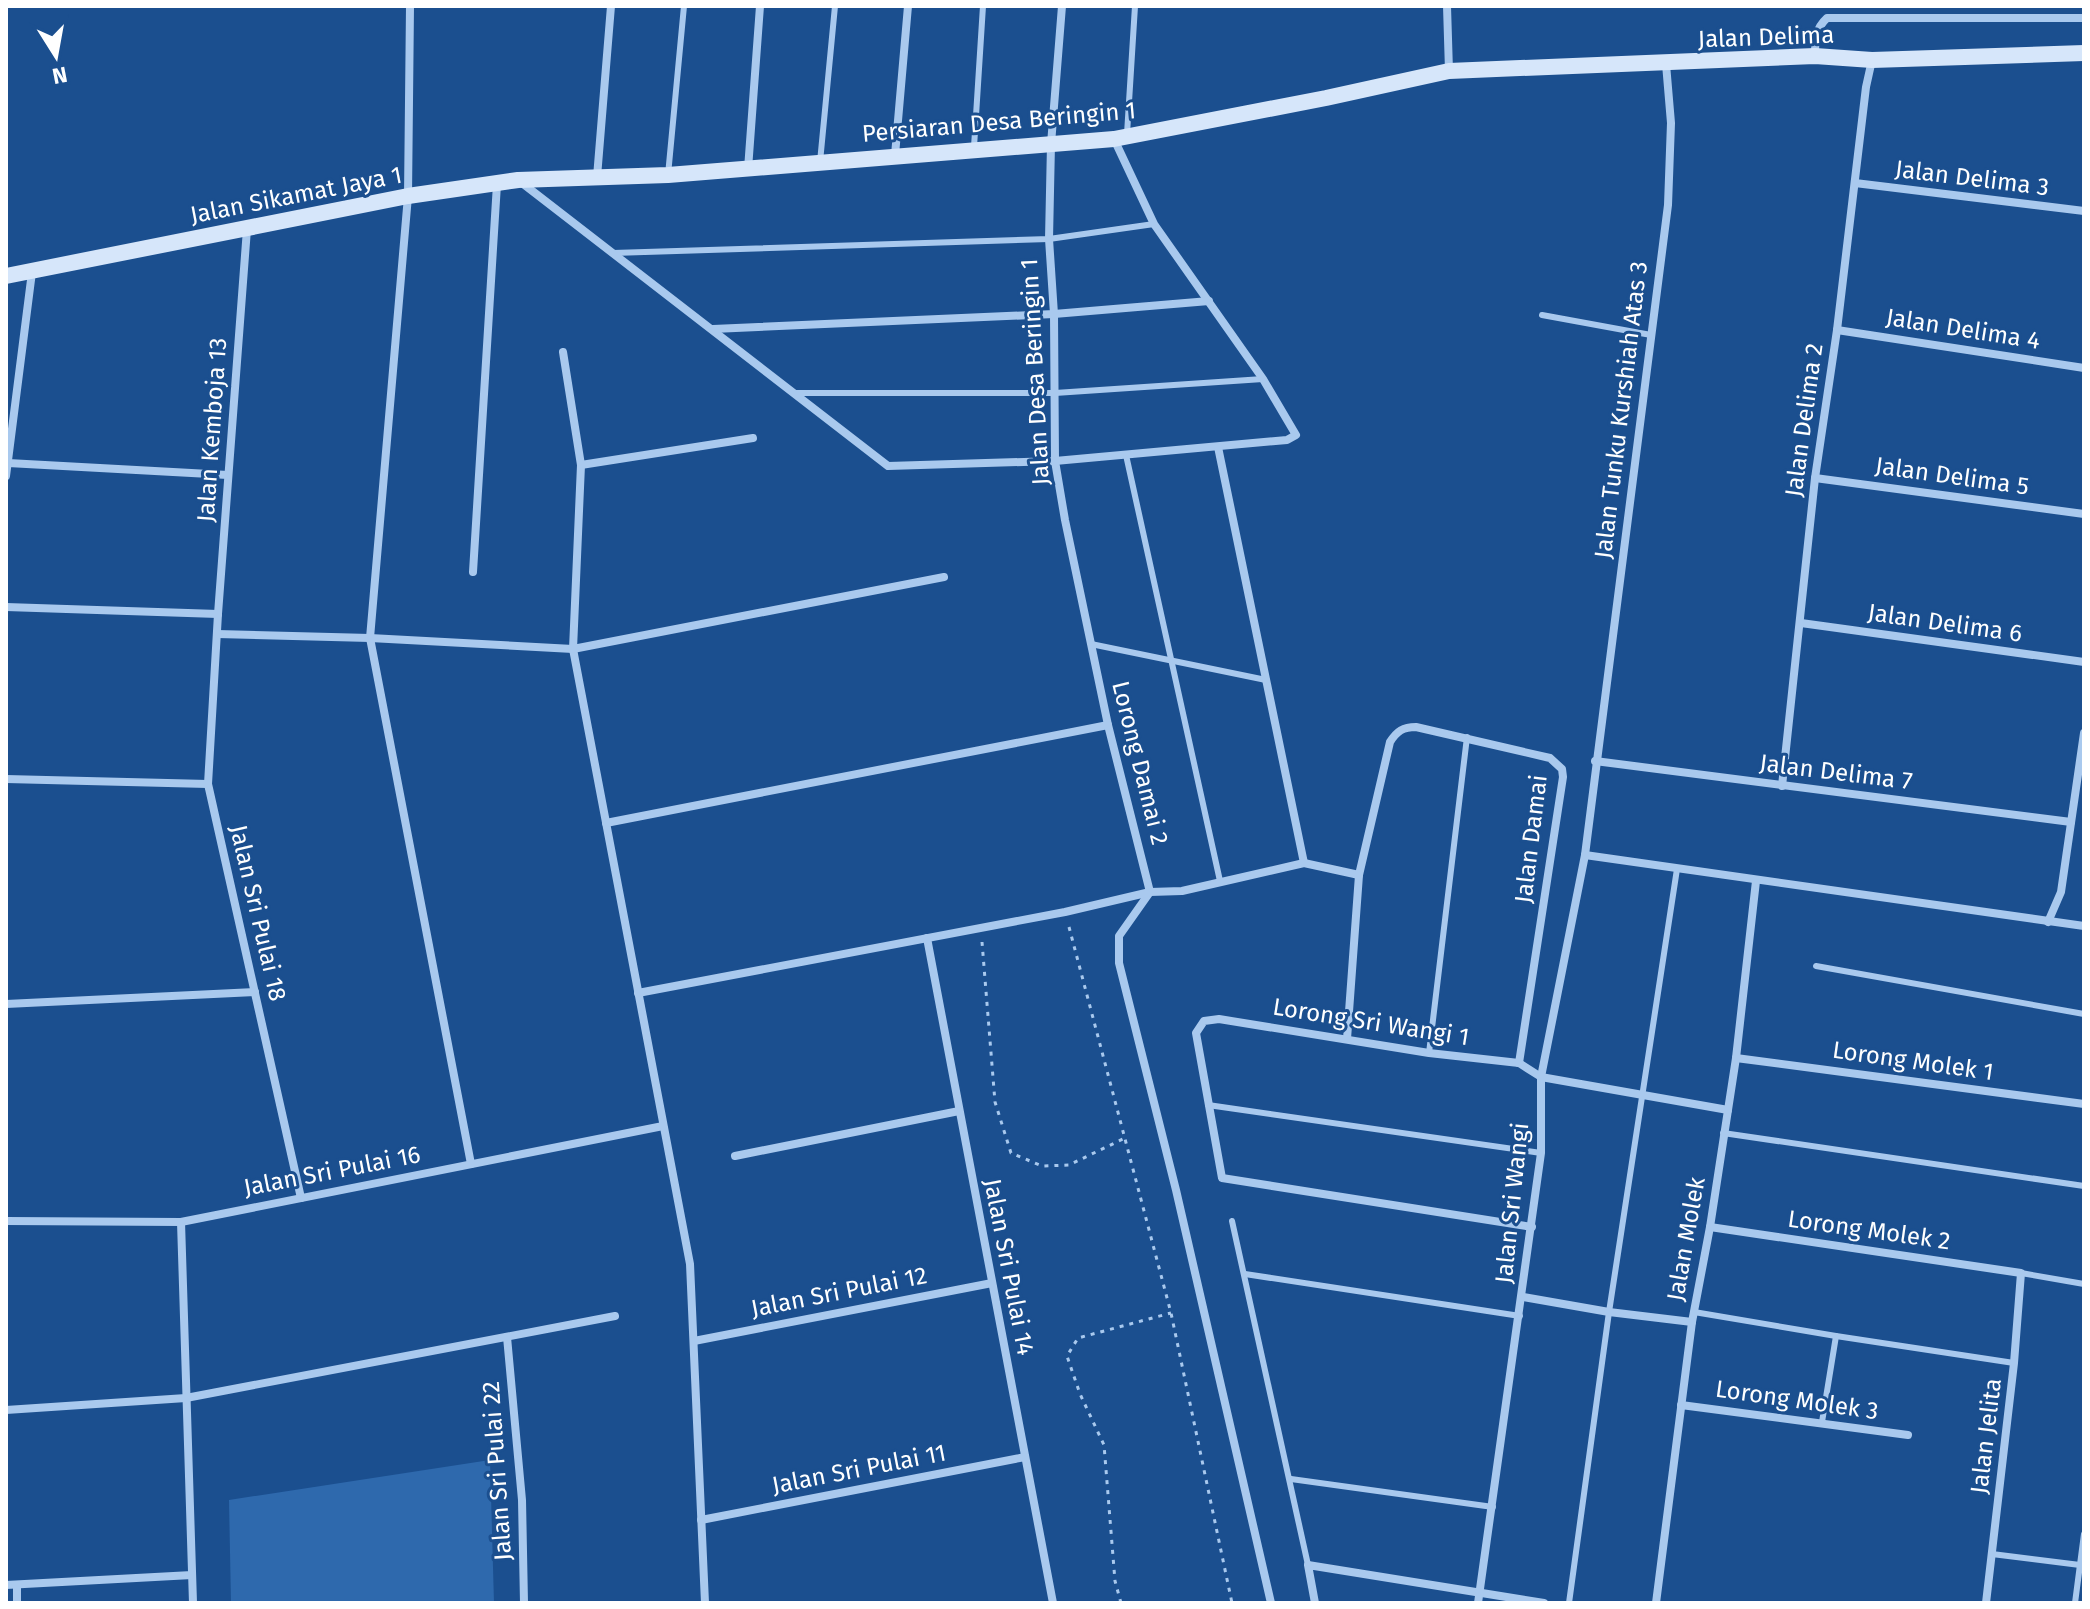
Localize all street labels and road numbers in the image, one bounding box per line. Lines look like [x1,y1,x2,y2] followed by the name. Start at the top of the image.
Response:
[1697,21,1835,53] street label: Jalan Delima
[861,96,1137,148] street label: Persiaran Desa Beringin 1
[1893,155,2051,201] street label: Jalan Delima 3
[188,161,404,229] street label: Jalan Sikamat Jaya 1
[1015,258,1055,486] street label: Jalan Desa Beringin 1
[1589,260,1653,560] street label: Jalan Tunku Kurshiah Atas 3
[1884,303,2042,355] street label: Jalan Delima 4
[192,337,232,523] street label: Jalan Kemboja 13
[1779,341,1829,499] street label: Jalan Delima 2
[1873,451,2031,501] street label: Jalan Delima 5
[1866,598,2024,648] street label: Jalan Delima 6
[1106,678,1174,848] street label: Lorong Damai 2
[1758,749,1914,795] street label: Jalan Delima 7
[1509,773,1553,905] street label: Jalan Damai
[224,822,292,1004] street label: Jalan Sri Pulai 18
[1271,993,1471,1051] street label: Lorong Sri Wangi 1
[1831,1036,1995,1086] street label: Lorong Molek 1
[1490,1121,1534,1285] street label: Jalan Sri Wangi
[241,1140,423,1202] street label: Jalan Sri Pulai 16
[1661,1174,1711,1303] street label: Jalan Molek
[978,1176,1040,1358] street label: Jalan Sri Pulai 14
[1786,1205,1952,1255] street label: Lorong Molek 2
[749,1261,929,1323] street label: Jalan Sri Pulai 12
[1714,1375,1880,1425] street label: Lorong Molek 3
[1965,1377,2007,1495] street label: Jalan Jelita
[477,1380,517,1562] street label: Jalan Sri Pulai 22
[770,1438,948,1500] street label: Jalan Sri Pulai 11

